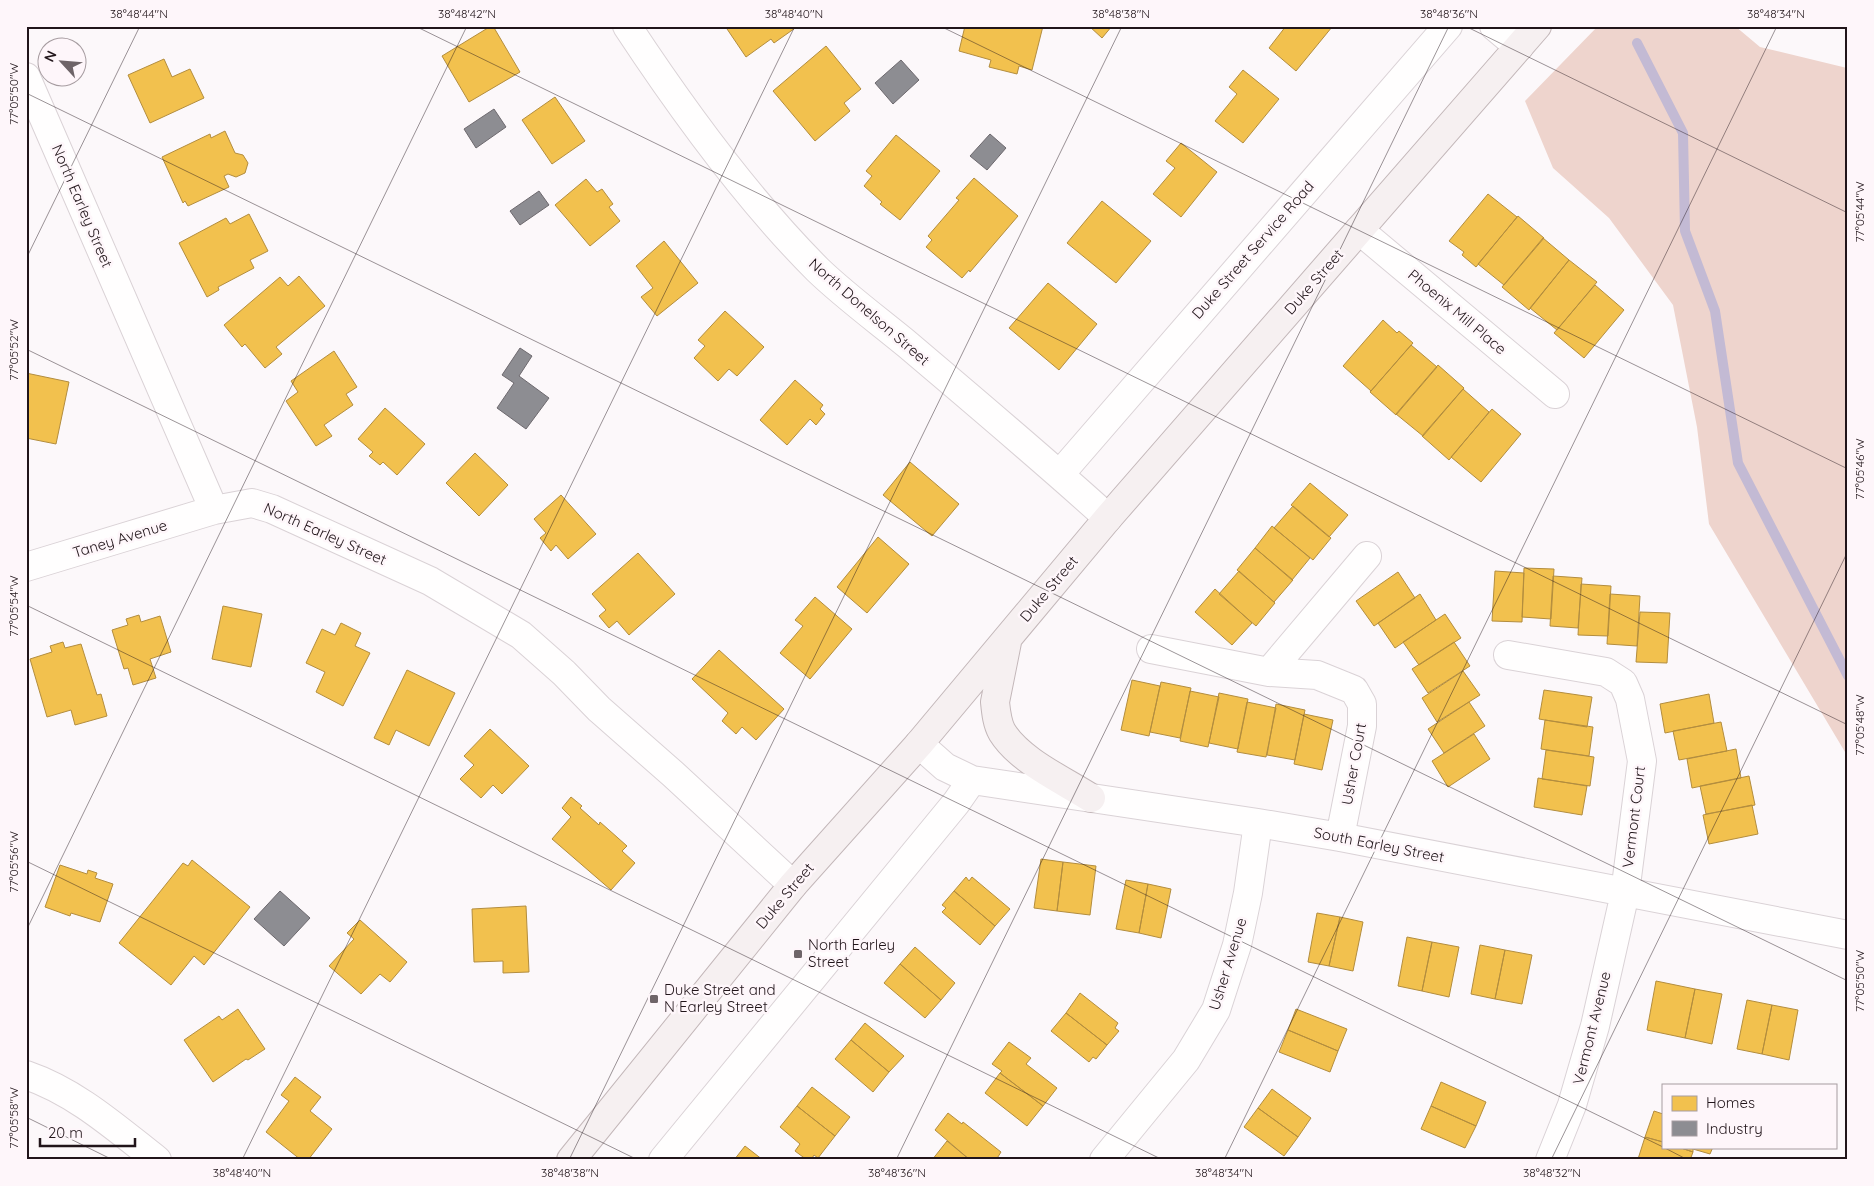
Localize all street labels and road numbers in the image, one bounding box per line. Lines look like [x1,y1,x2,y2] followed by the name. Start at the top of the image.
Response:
[48,141,117,270] street label: North Earley Street
[1188,177,1318,323] street label: Duke Street Service Road
[1281,246,1347,318] street label: Duke Street
[805,254,934,369] street label: North Donelson Street
[1404,265,1510,358] street label: Phoenix Mill Place
[261,498,389,569] street label: North Earley Street
[70,515,169,562] street label: Taney Avenue
[1015,552,1082,626] street label: Duke Street
[1337,721,1370,806] street label: Usher Court
[1618,765,1649,869] street label: Vermont Court
[1312,823,1446,866] street label: South Earley Street
[751,859,818,933] street label: Duke Street
[1204,915,1251,1012] street label: Usher Avenue
[1568,969,1615,1086] street label: Vermont Avenue

